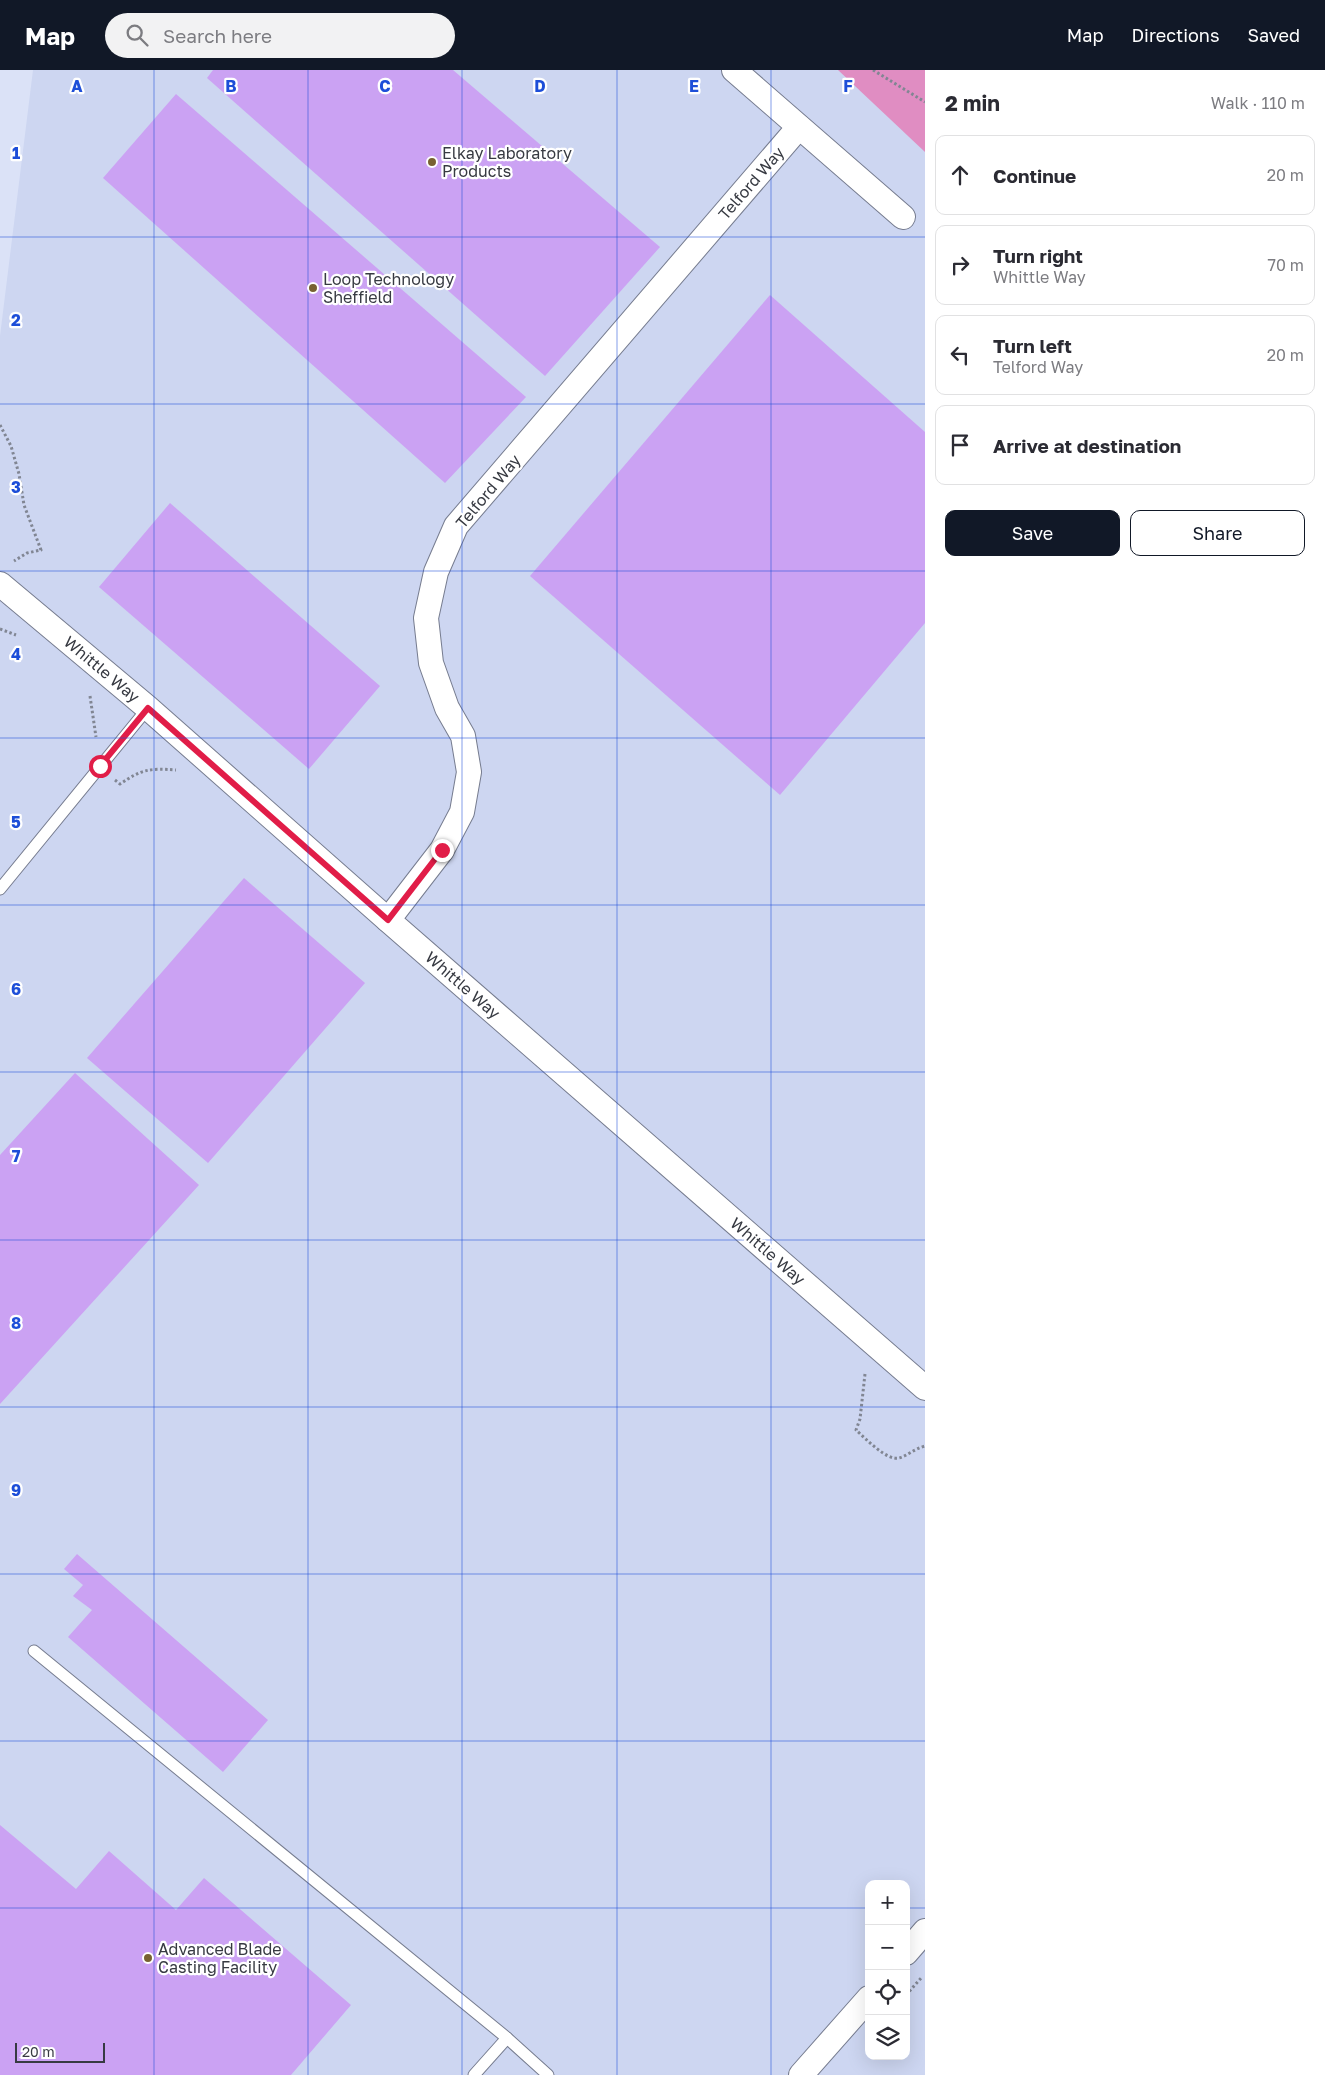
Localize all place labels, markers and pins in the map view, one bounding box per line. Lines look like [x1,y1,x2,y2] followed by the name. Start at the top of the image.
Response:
[442,143,572,181] place label: Elkay Laboratory Products
[426,156,438,168] marker: Elkay Laboratory Products
[323,269,454,307] place label: Loop Technology Sheffield
[307,282,319,294] marker: Loop Technology Sheffield
[158,1939,282,1977] place label: Advanced Blade Casting Facility
[142,1952,154,1964] marker: Advanced Blade Casting Facility

